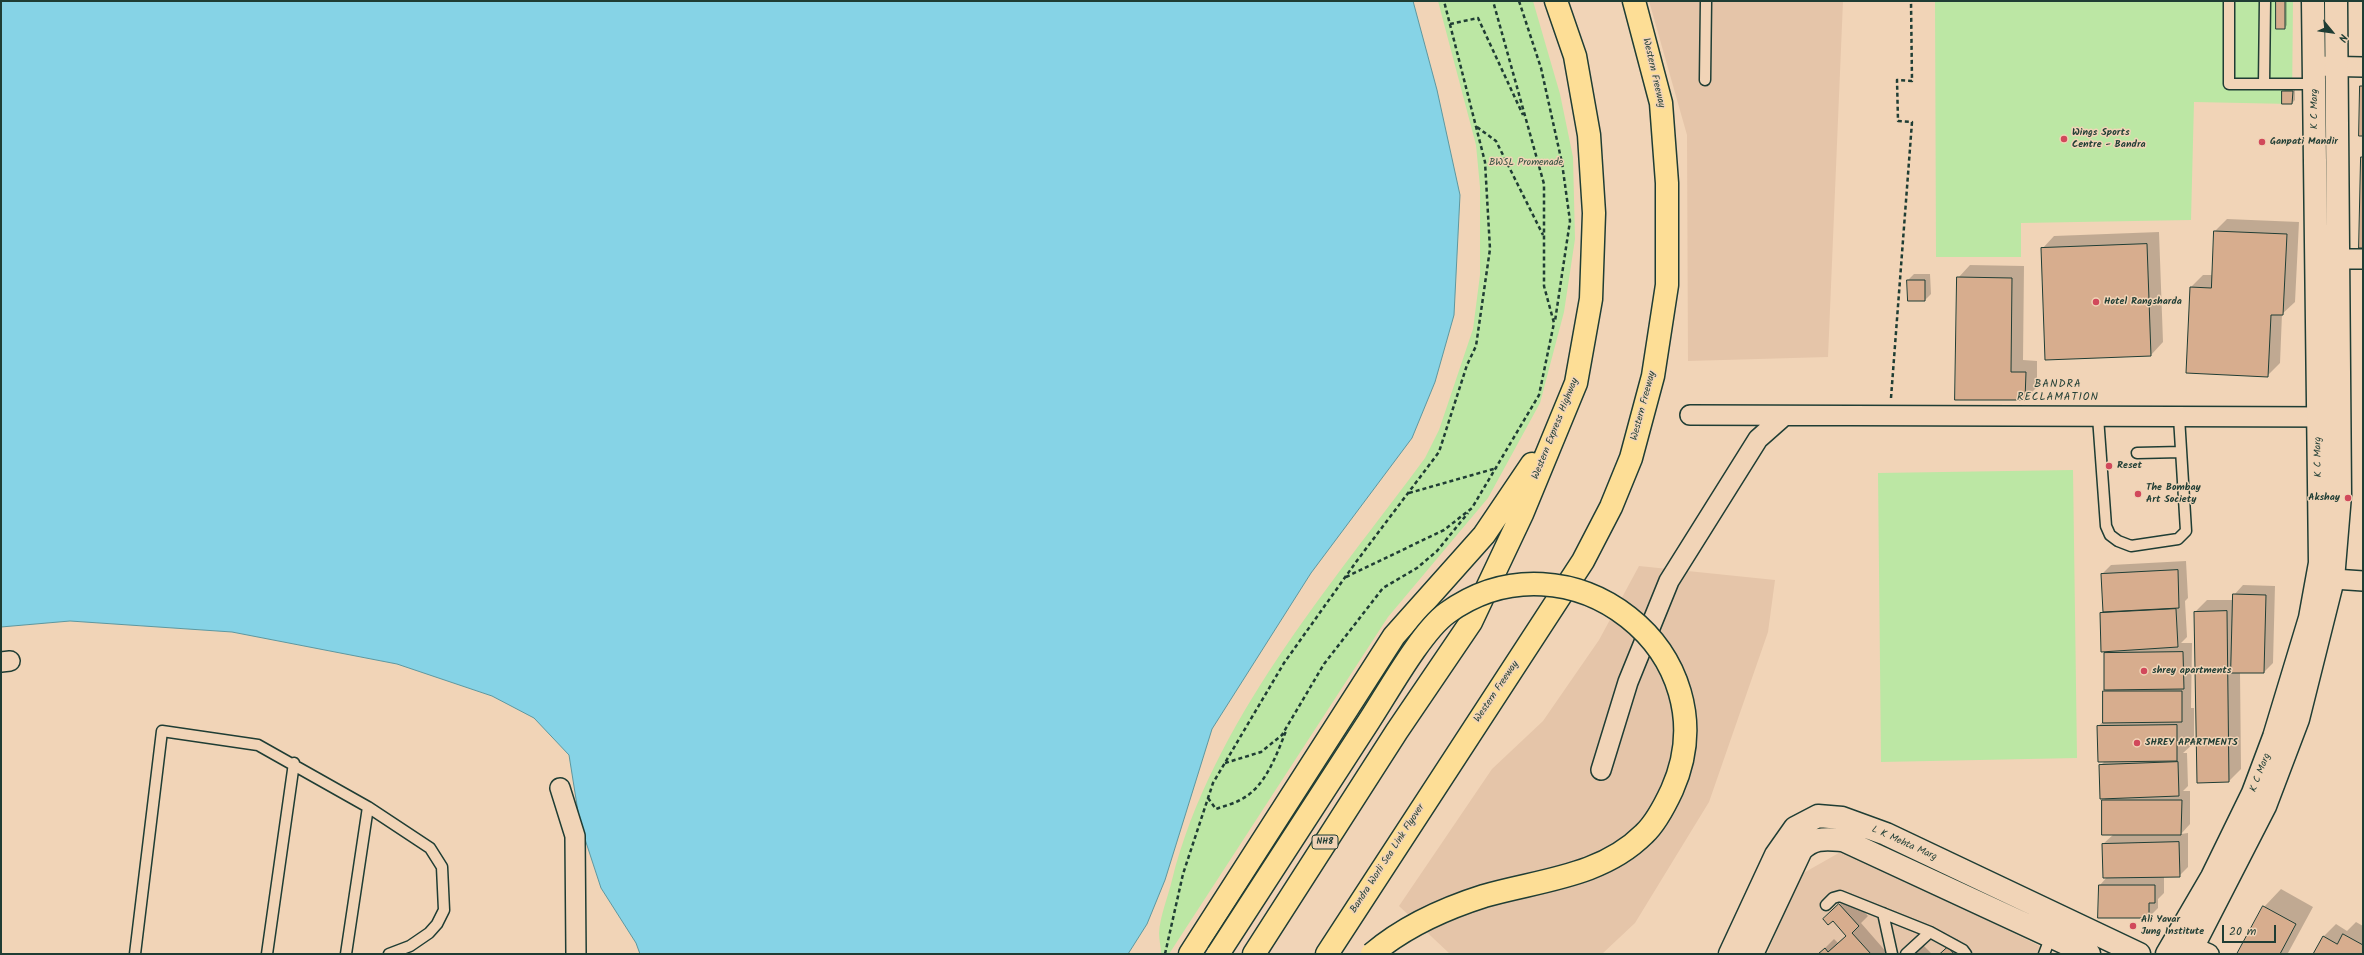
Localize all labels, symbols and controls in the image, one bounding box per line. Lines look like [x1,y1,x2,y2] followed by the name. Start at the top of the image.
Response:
[2312,12,2352,52] north arrow
[2333,30,2352,45] text: N
[1639,37,1667,109] street label: Western Freeway
[2309,89,2321,129] street label: K C Marg
[2072,127,2146,150] place label: Wings Sports Centre - Bandra
[2059,134,2069,144] marker: Wings Sports Centre - Bandra
[2270,136,2338,148] place label: Ganpati Mandir
[2257,137,2267,147] marker: Ganpati Mandir
[1489,157,1563,169] park label: BWSL Promenade
[2104,296,2182,308] place label: Hotel Rangsharda
[2091,297,2101,307] marker: Hotel Rangsharda
[1629,370,1659,442] street label: Western Freeway
[1530,377,1582,481] street label: Western Express Highway
[2017,378,2099,404] district label: BANDRA RECLAMATION
[2313,437,2325,477] street label: K C Marg
[2117,460,2142,472] place label: Reset
[2104,461,2114,471] marker: Reset
[2146,482,2201,506] place label: The Bombay Art Society
[2133,489,2143,499] marker: The Bombay Art Society
[2308,492,2340,504] place label: Akshay
[2343,493,2353,503] marker: Akshay
[1472,659,1522,725] street label: Western Freeway
[2152,665,2231,677] place label: shrey apartments
[2139,666,2149,676] marker: shrey apartments
[2145,737,2238,749] place label: SHREY APARTMENTS
[2132,738,2142,748] marker: SHREY APARTMENTS
[2248,752,2274,794] street label: K C Marg
[1348,802,1428,916] street label: Bandra Worli Sea Link Flyover
[1869,824,1939,864] street label: L K Mehta Marg
[1312,835,1338,849] road number: NH8
[2141,914,2204,938] place label: Ali Yavar Jung Institute
[2224,917,2278,943] scale bar
[2128,921,2138,931] marker: Ali Yavar Jung Institute
[2229,922,2256,941] text: 20 m

